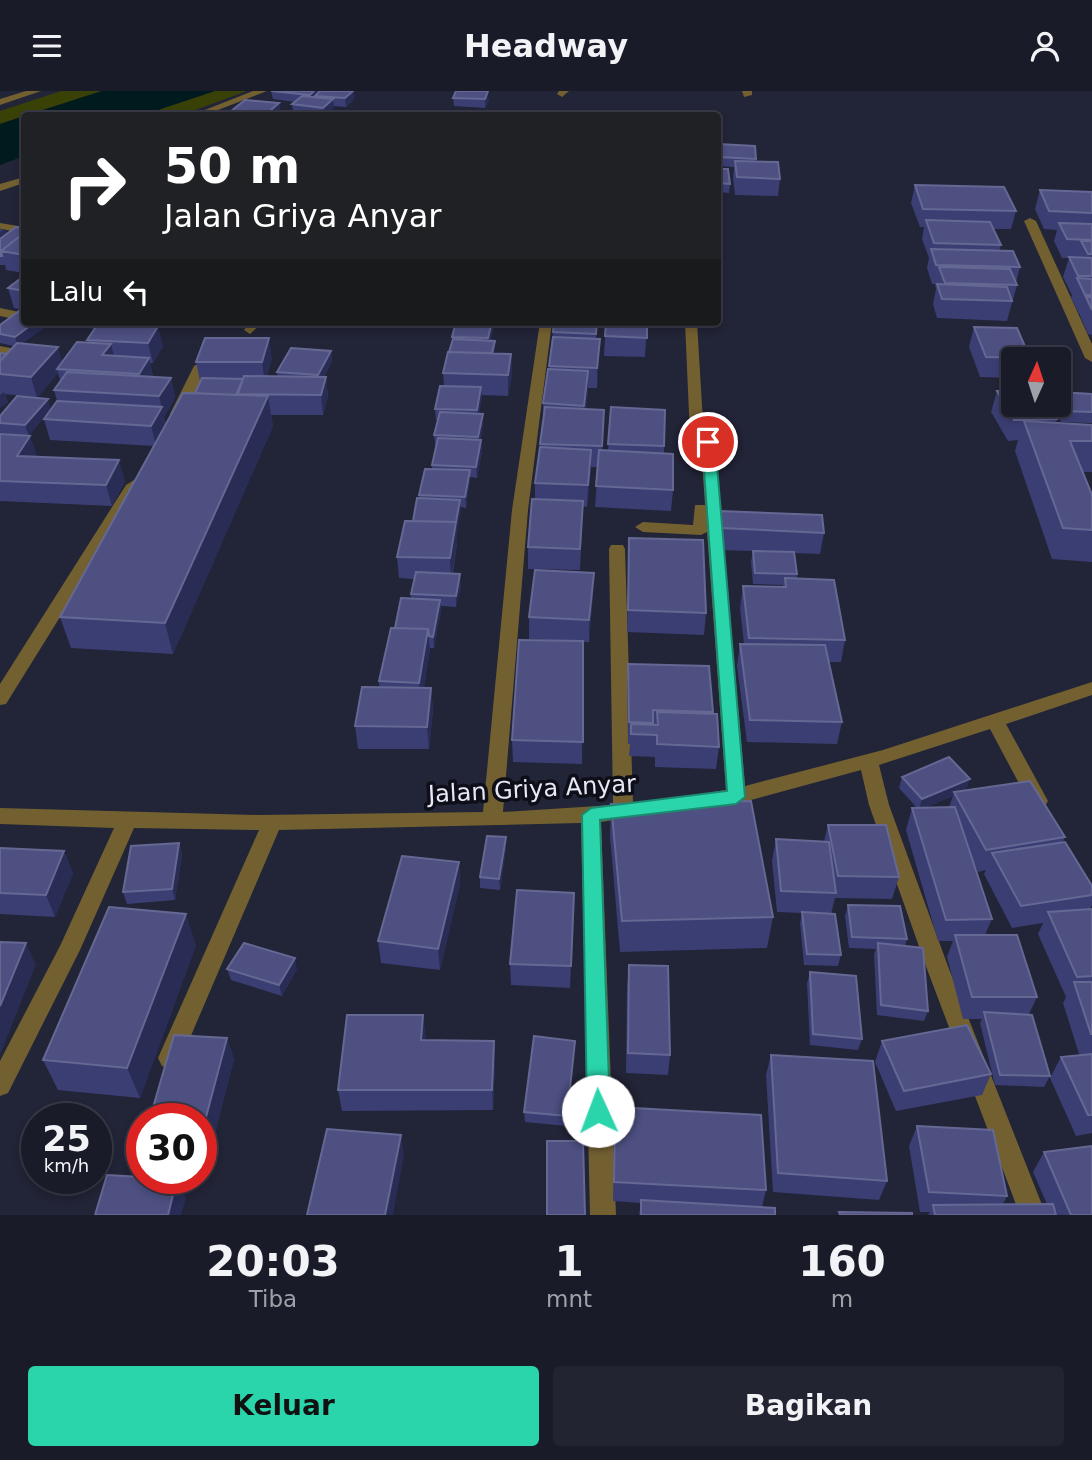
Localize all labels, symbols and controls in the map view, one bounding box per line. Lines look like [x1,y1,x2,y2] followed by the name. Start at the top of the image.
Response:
[28,27,66,65] icon: menu
[464,27,628,65] text: Headway
[1026,27,1064,65] icon: person
[164,138,300,195] text: 50 m
[49,140,140,231] icon: right
[164,197,441,235] text: Jalan Griya Anyar
[117,273,155,311] icon: left
[49,277,103,307] text: Lalu
[1001,347,1071,417] north arrow
[1001,347,1071,417] map controls
[678,412,738,472] pin
[689,423,727,461] icon: arrive
[425,770,637,809] street label: Jalan Griya Anyar
[561,1074,635,1148] position arrow
[126,1103,217,1194] speed limit sign: 30
[42,1119,91,1159] text: 25
[44,1155,89,1176] text: km/h
[206,1237,340,1286] text: 20:03
[554,1237,584,1286] text: 1
[798,1237,886,1286] text: 160
[249,1286,297,1312] text: Tiba
[546,1286,592,1312] text: mnt
[831,1286,853,1312] text: m
[28,1366,539,1446] button: Keluar
[553,1366,1064,1446] button: Bagikan

